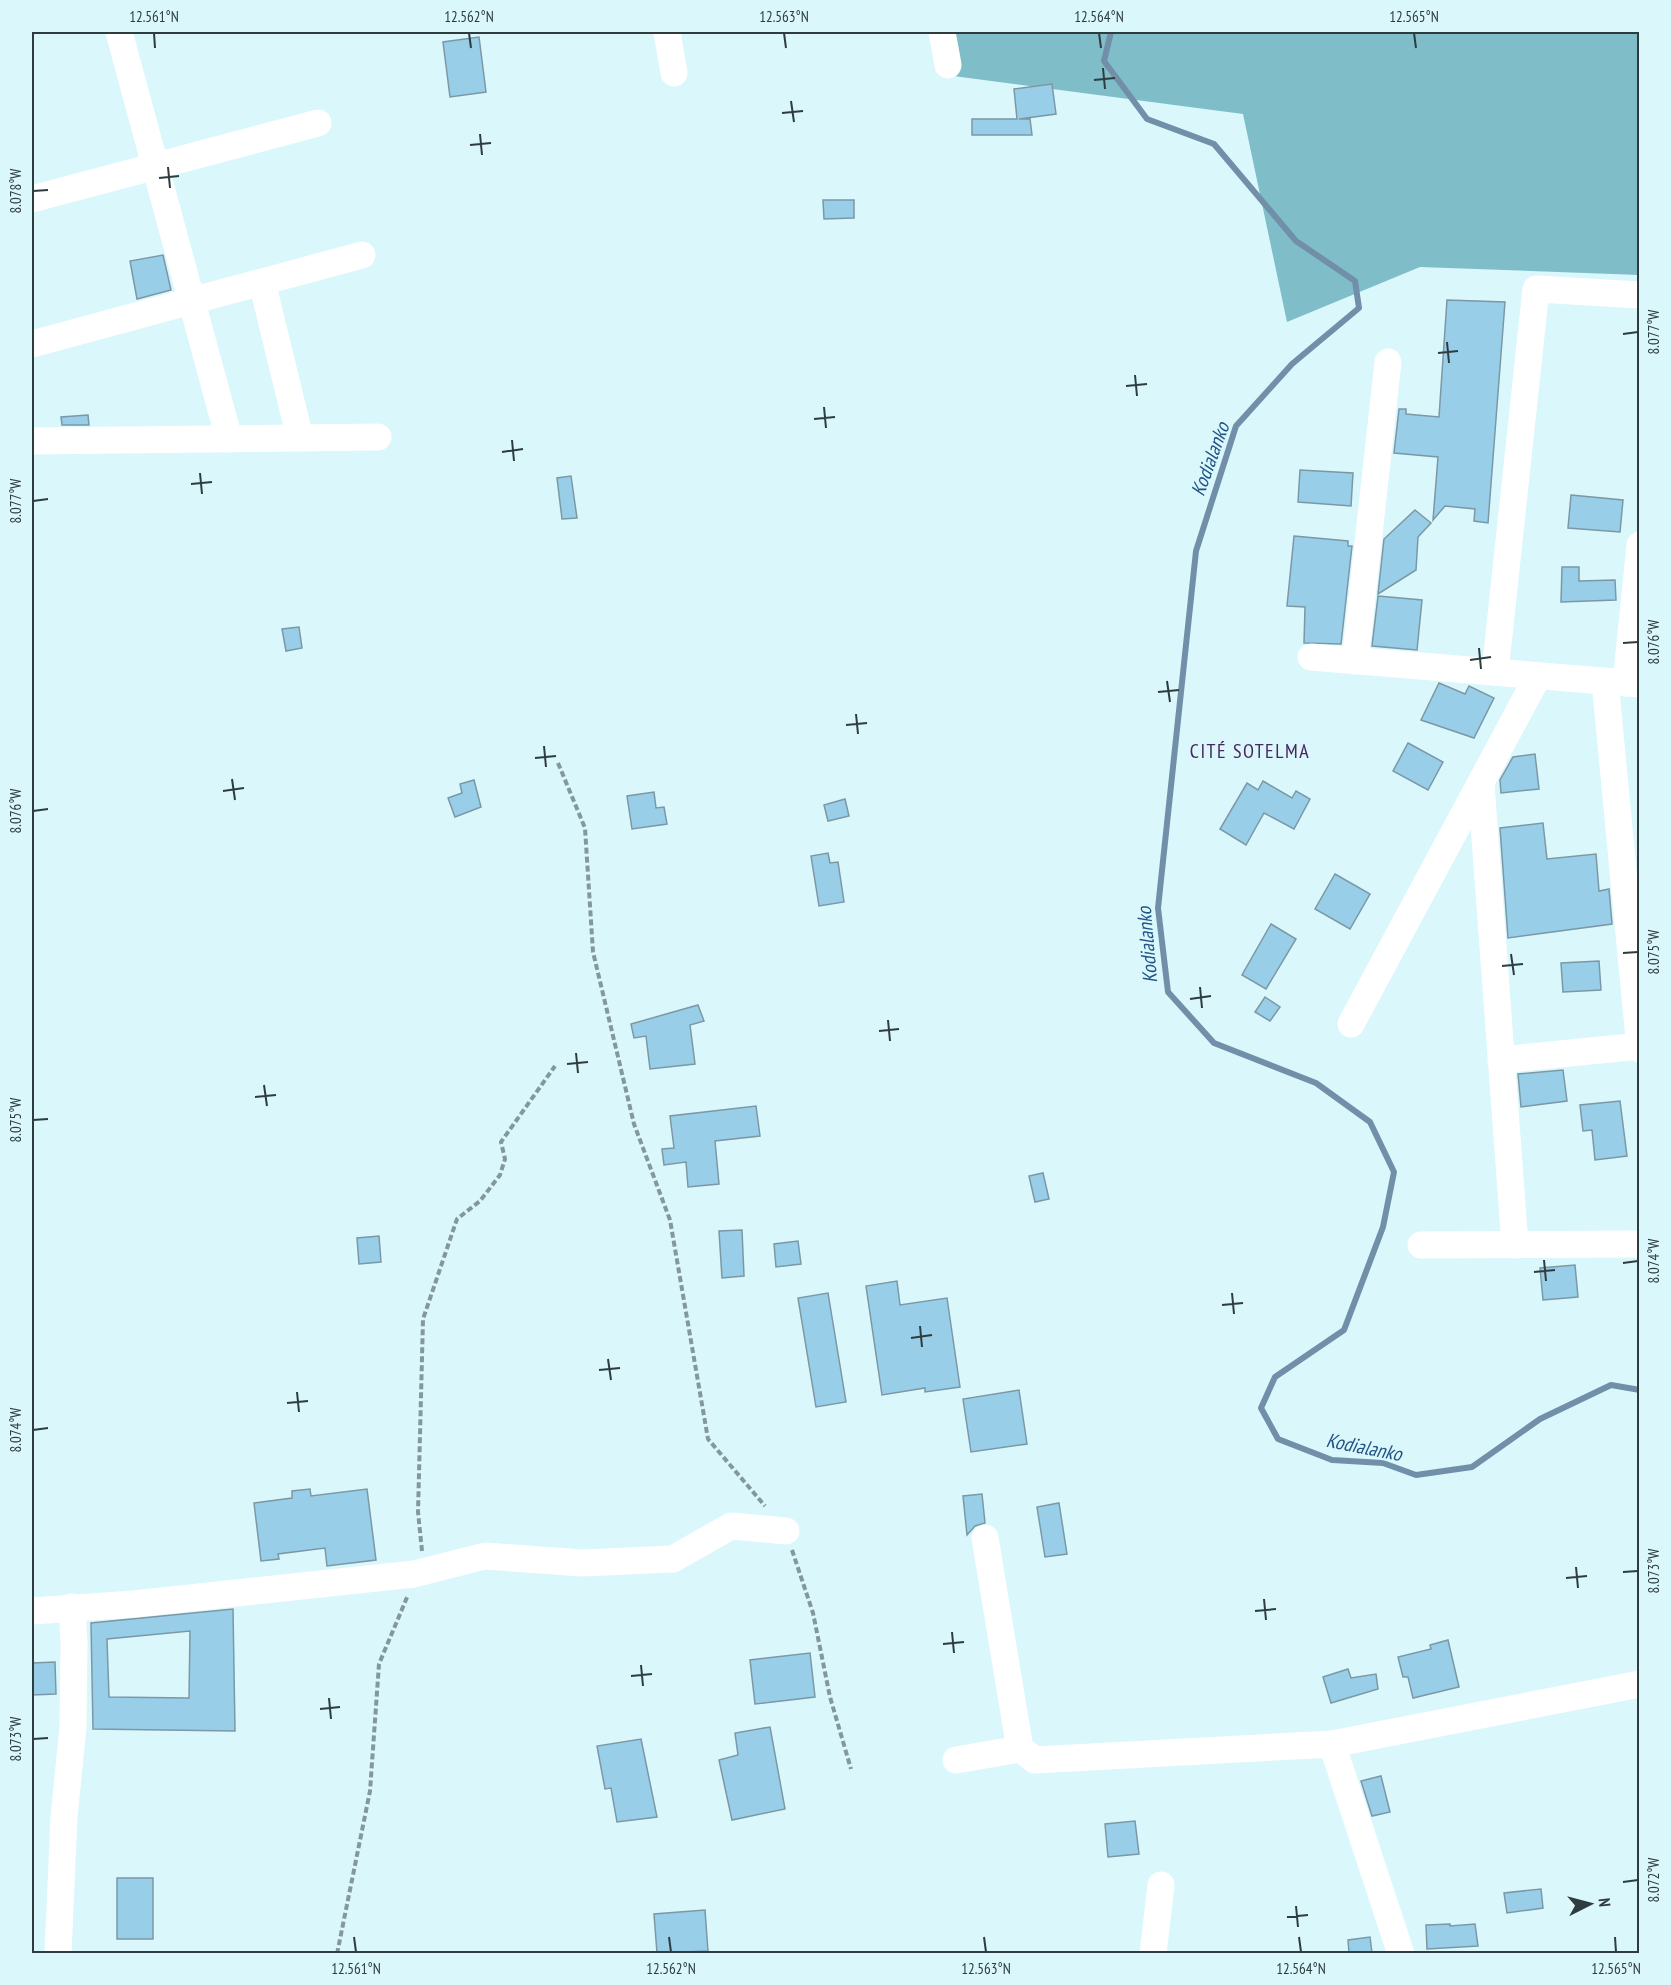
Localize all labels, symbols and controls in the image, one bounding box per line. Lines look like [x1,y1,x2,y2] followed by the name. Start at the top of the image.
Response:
[129,7,179,26] text: 12.561°N
[444,7,494,26] text: 12.562°N
[759,7,809,26] text: 12.563°N
[1074,7,1124,26] text: 12.564°N
[1389,7,1439,26] text: 12.565°N
[6,169,25,213] text: 8.078°W
[1644,310,1663,354] text: 8.077°W
[1185,417,1236,499] water label: Kodialanko
[6,479,25,523] text: 8.077°W
[1644,620,1663,664] text: 8.076°W
[1190,738,1310,764] district label: CITÉ SOTELMA
[6,789,25,833] text: 8.076°W
[1131,904,1163,984] water label: Kodialanko
[1644,930,1663,974] text: 8.075°W
[6,1098,25,1142] text: 8.075°W
[1644,1239,1663,1283] text: 8.074°W
[6,1408,25,1452] text: 8.074°W
[1324,1427,1405,1467] water label: Kodialanko
[1644,1549,1663,1593] text: 8.073°W
[6,1717,25,1761] text: 8.073°W
[1644,1858,1663,1902] text: 8.072°W
[1560,1874,1620,1934] north arrow
[1595,1897,1615,1908] text: N
[331,1959,381,1978] text: 12.561°N
[646,1959,696,1978] text: 12.562°N
[961,1959,1011,1978] text: 12.563°N
[1276,1959,1326,1978] text: 12.564°N
[1591,1959,1641,1978] text: 12.565°N

